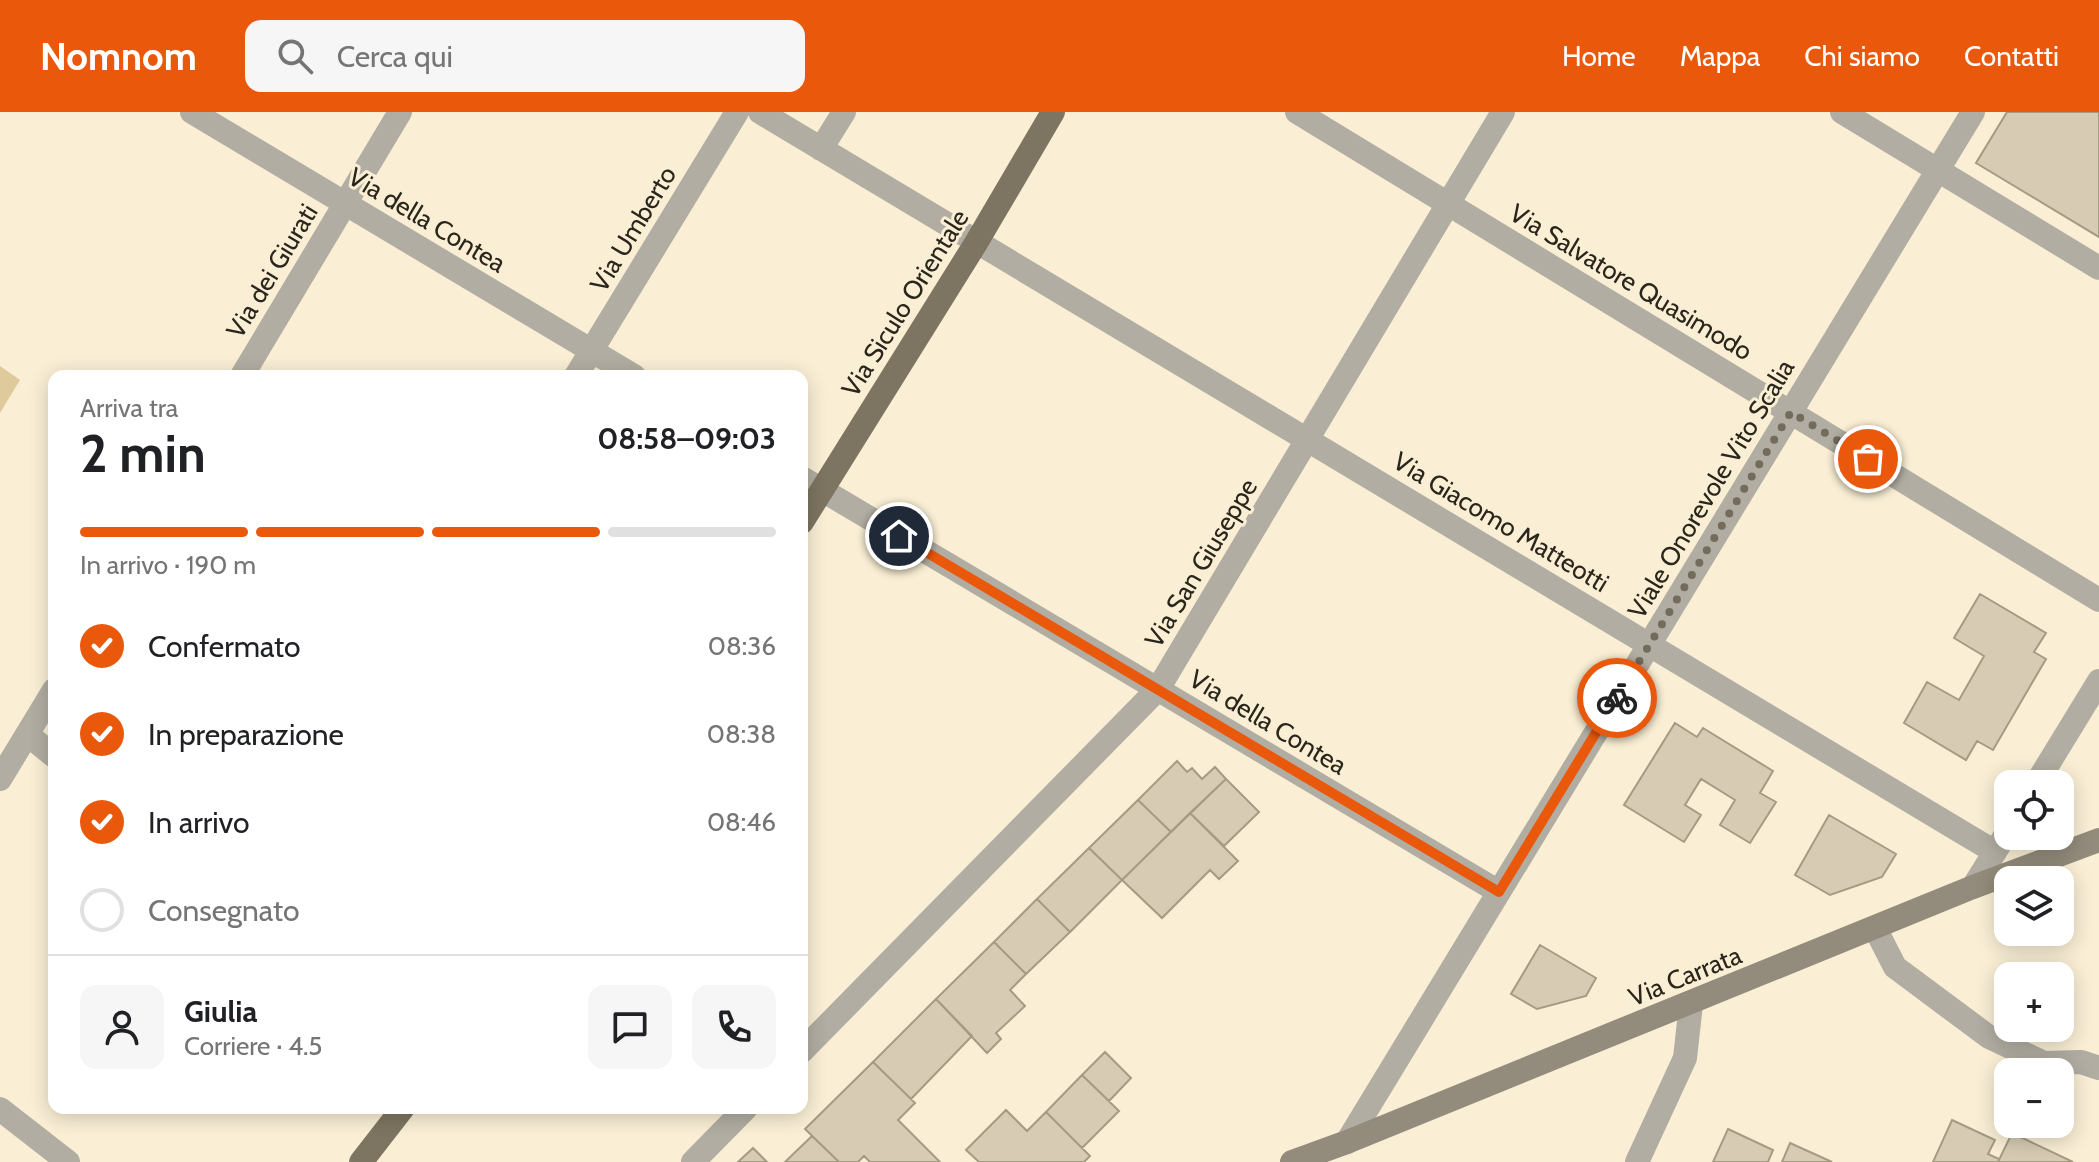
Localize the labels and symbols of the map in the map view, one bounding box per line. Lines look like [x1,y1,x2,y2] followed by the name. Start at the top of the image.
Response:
[343,160,512,280] street label: Via della Contea
[583,160,683,298] street label: Via Umberto
[1504,197,1758,367] street label: Via Salvatore Quasimodo
[219,198,325,344] street label: Via dei Giurati
[835,203,975,403] street label: Via Siculo Orientale
[1621,353,1801,624] street label: Viale Onorevole Vito Scalia
[1834,425,1902,493] pin
[1387,445,1615,599] street label: Via Giacomo Matteotti
[1138,473,1264,653] street label: Via San Giuseppe
[865,502,933,570] pin
[1577,658,1657,738] courier
[1184,662,1353,782] street label: Via della Contea
[1624,939,1747,1013] street label: Via Carrata

